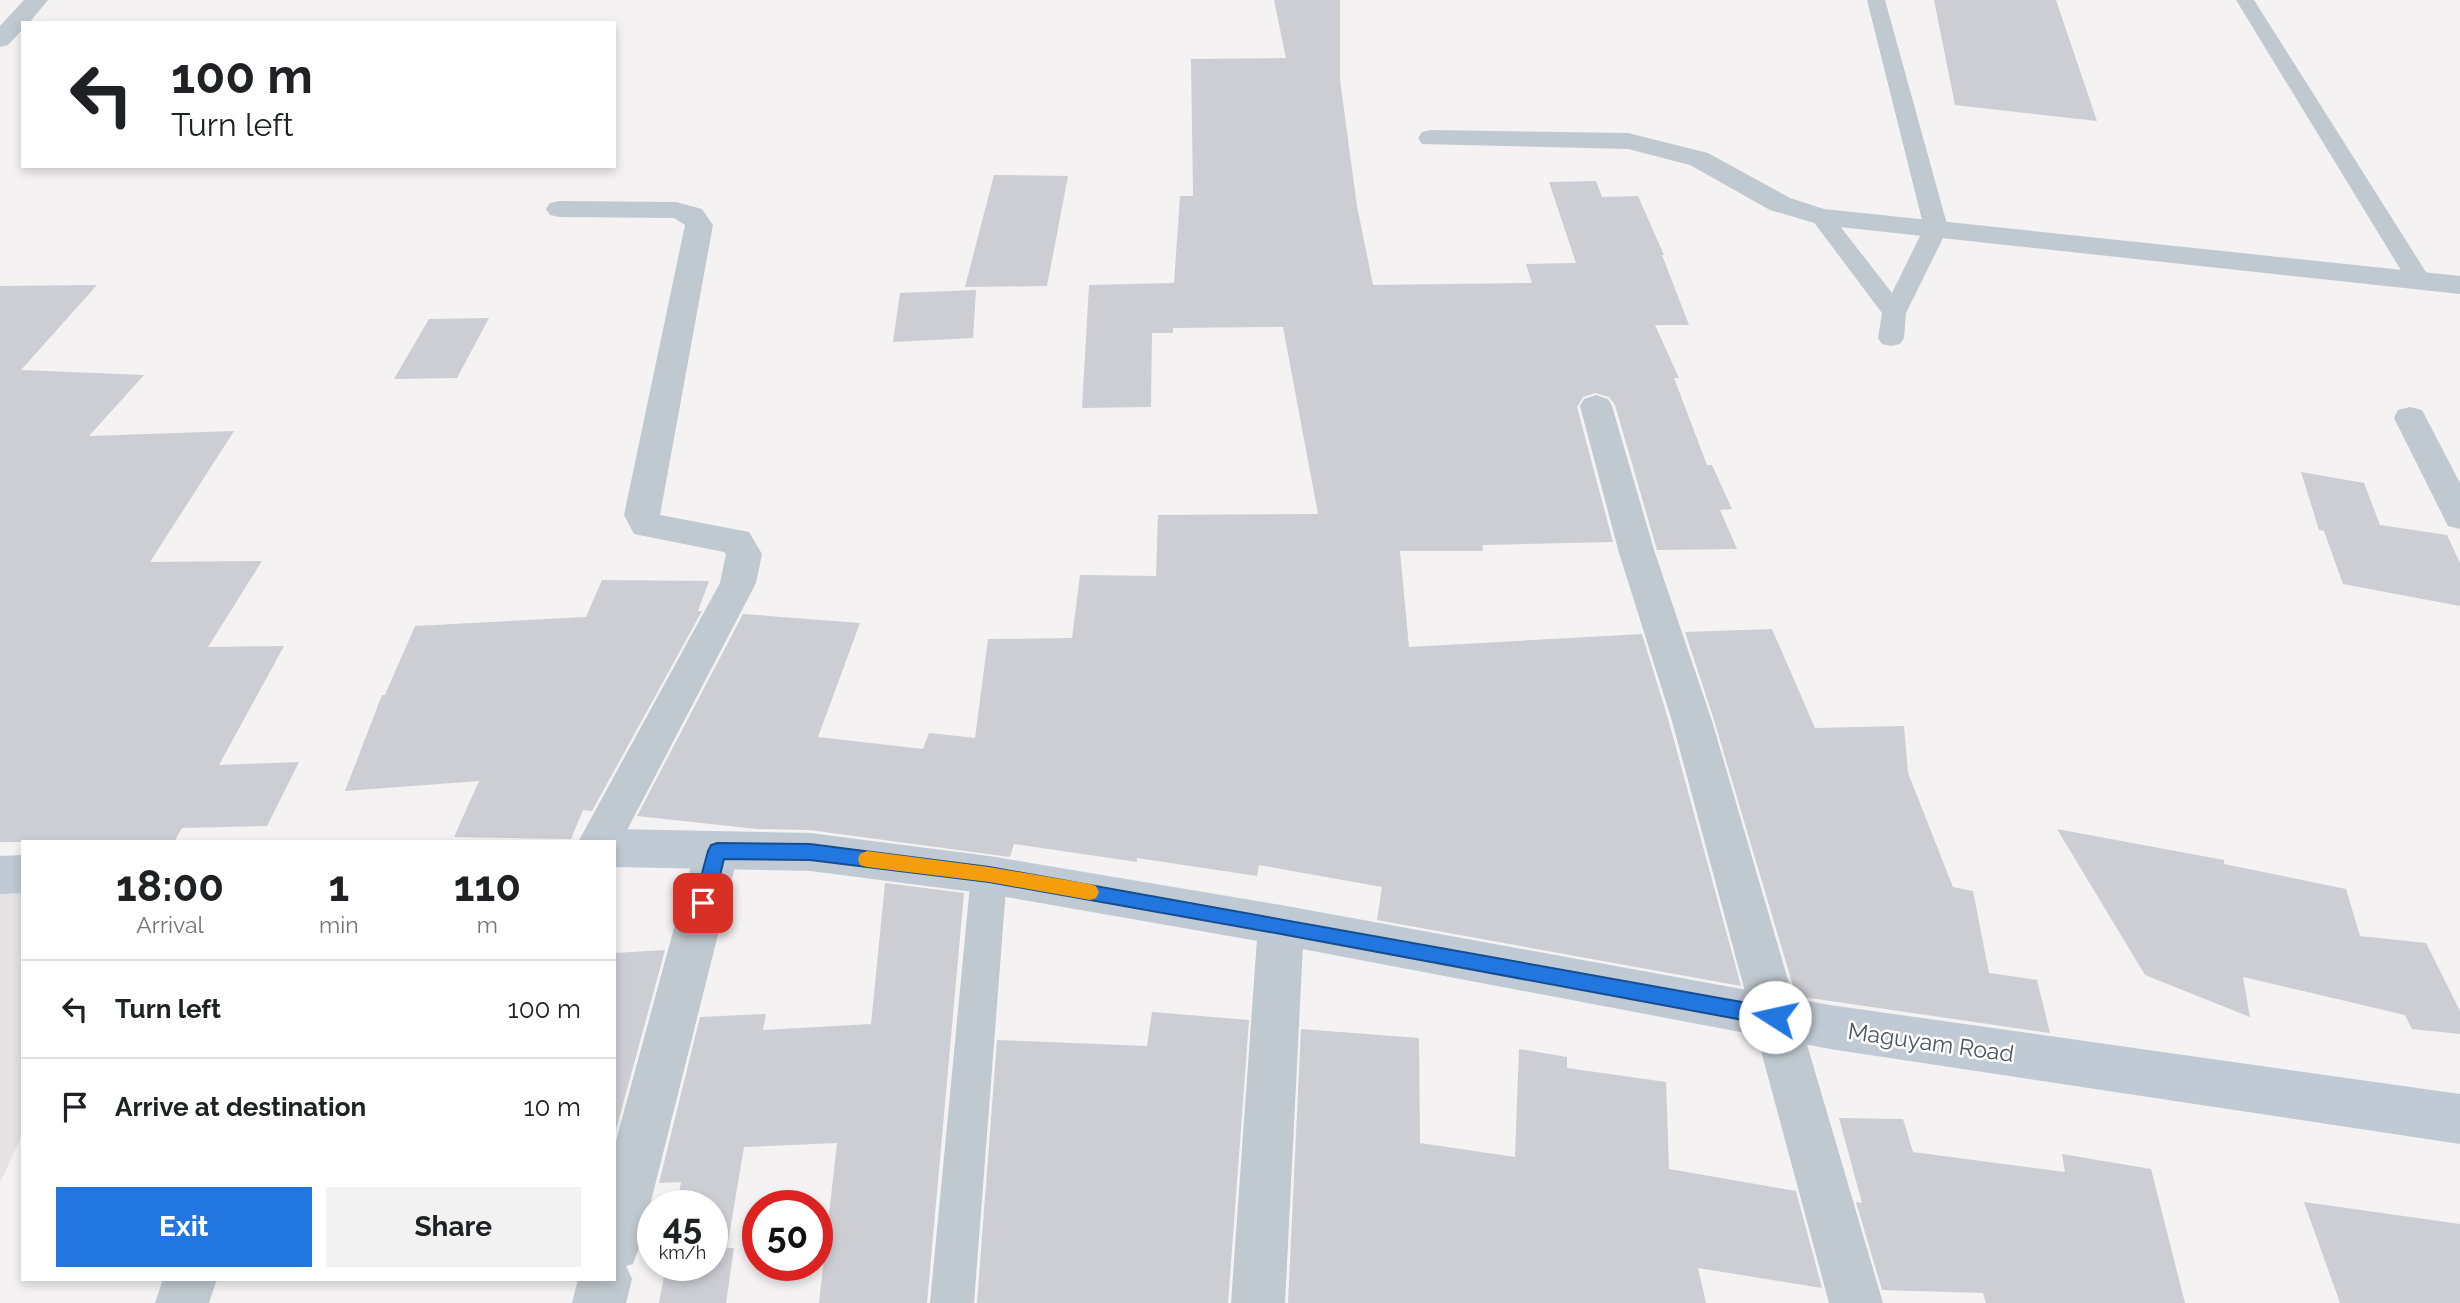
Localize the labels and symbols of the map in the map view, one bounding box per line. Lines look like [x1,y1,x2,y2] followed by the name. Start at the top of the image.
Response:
[673,873,733,933] pin
[1738,980,1812,1054] position arrow
[1846,1017,2016,1067] street label: Maguyam Road
[742,1190,833,1281] speed limit sign: 50

